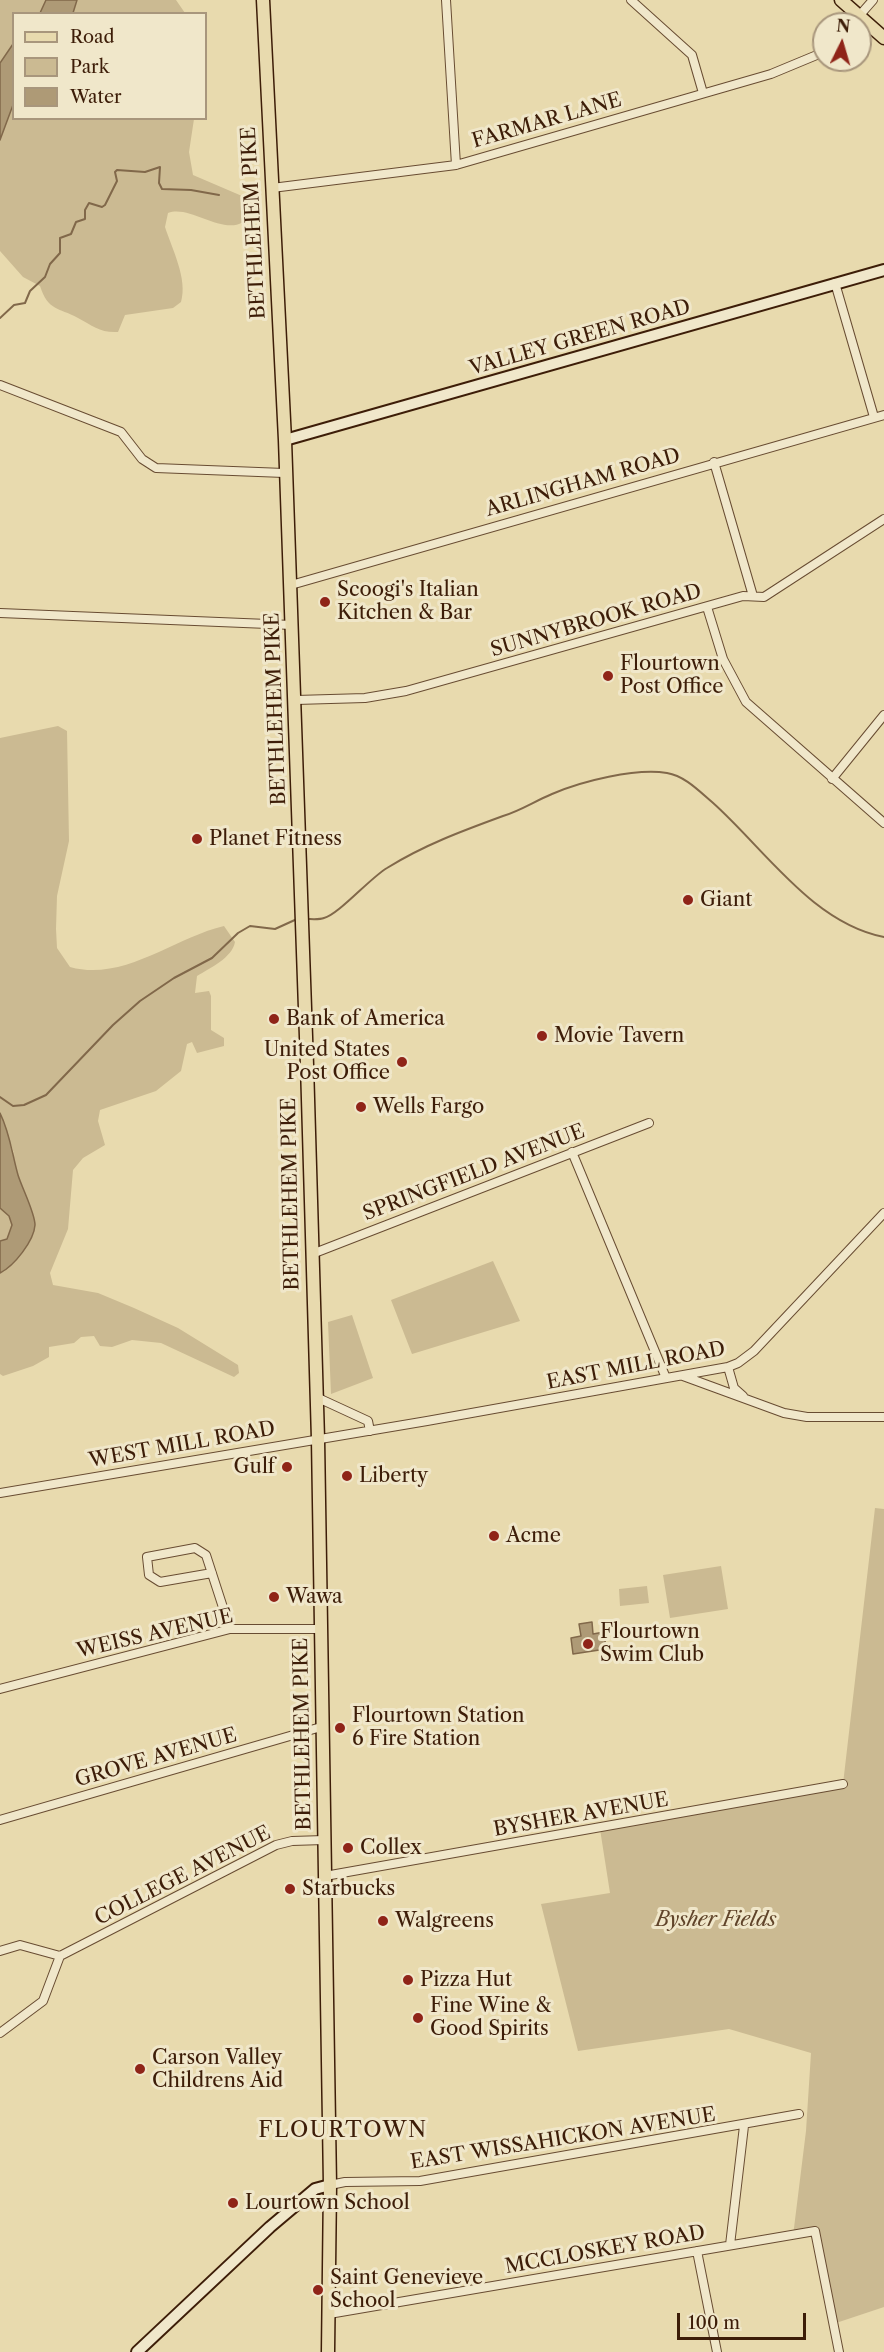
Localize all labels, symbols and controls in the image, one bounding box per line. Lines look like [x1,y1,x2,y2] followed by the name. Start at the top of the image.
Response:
[12,12,207,120] legend
[812,12,872,72] north arrow
[836,15,851,37] text: N
[70,26,115,48] text: Road
[70,56,109,78] text: Park
[70,86,122,108] text: Water
[469,88,625,154] street label: FARMAR LANE
[237,126,271,320] street label: BETHLEHEM PIKE
[467,295,693,381] street label: VALLEY GREEN ROAD
[483,444,683,522] street label: ARLINGHAM ROAD
[337,578,479,625] place label: Scoogi's Italian Kitchen & Bar
[488,579,704,663] street label: SUNNYBROOK ROAD
[318,595,332,609] marker: Scoogi's Italian Kitchen & Bar
[261,612,291,806] street label: BETHLEHEM PIKE
[620,652,724,699] place label: Flourtown Post Office
[601,669,615,683] marker: Flourtown Post Office
[209,827,342,851] place label: Planet Fitness
[190,832,204,846] marker: Planet Fitness
[700,888,752,912] place label: Giant
[681,893,695,907] marker: Giant
[286,1007,445,1031] place label: Bank of America
[267,1012,281,1026] marker: Bank of America
[554,1024,684,1048] place label: Movie Tavern
[535,1029,549,1043] marker: Movie Tavern
[264,1038,390,1085] place label: United States Post Office
[395,1055,409,1069] marker: United States Post Office
[373,1095,484,1119] place label: Wells Fargo
[277,1097,305,1291] street label: BETHLEHEM PIKE
[354,1100,368,1114] marker: Wells Fargo
[360,1120,588,1226] street label: SPRINGFIELD AVENUE
[545,1337,727,1395] street label: EAST MILL ROAD
[87,1417,277,1473] street label: WEST MILL ROAD
[233,1455,275,1479] place label: Gulf
[280,1460,294,1474] marker: Gulf
[359,1464,428,1488] place label: Liberty
[340,1469,354,1483] marker: Liberty
[506,1524,561,1548] place label: Acme
[487,1529,501,1543] marker: Acme
[286,1585,343,1609] place label: Wawa
[267,1590,281,1604] marker: Wawa
[75,1604,235,1664] street label: WEISS AVENUE
[600,1620,704,1667] place label: Flourtown Swim Club
[289,1637,317,1831] street label: BETHLEHEM PIKE
[581,1637,595,1651] marker: Flourtown Swim Club
[352,1704,525,1751] place label: Flourtown Station 6 Fire Station
[333,1721,347,1735] marker: Flourtown Station 6 Fire Station
[72,1723,240,1793] street label: GROVE AVENUE
[492,1788,670,1842] street label: BYSHER AVENUE
[91,1821,275,1931] street label: COLLEGE AVENUE
[360,1836,422,1860] place label: Collex
[341,1841,355,1855] marker: Collex
[302,1877,395,1901] place label: Starbucks
[283,1882,297,1896] marker: Starbucks
[655,1908,777,1932] park label: Bysher Fields
[395,1909,494,1933] place label: Walgreens
[376,1914,390,1928] marker: Walgreens
[420,1968,512,1992] place label: Pizza Hut
[401,1973,415,1987] marker: Pizza Hut
[430,1994,551,2041] place label: Fine Wine & Good Spirits
[411,2011,425,2025] marker: Fine Wine & Good Spirits
[152,2046,283,2093] place label: Carson Valley Childrens Aid
[133,2062,147,2076] marker: Carson Valley Childrens Aid
[409,2103,717,2175] street label: EAST WISSAHICKON AVENUE
[258,2118,428,2144] district label: FLOURTOWN
[245,2191,410,2215] place label: Lourtown School
[226,2196,240,2210] marker: Lourtown School
[503,2221,707,2279] street label: MCCLOSKEY ROAD
[330,2266,483,2313] place label: Saint Genevieve School
[311,2283,325,2297] marker: Saint Genevieve School
[680,2301,809,2339] scale bar
[688,2312,740,2334] text: 100 m

